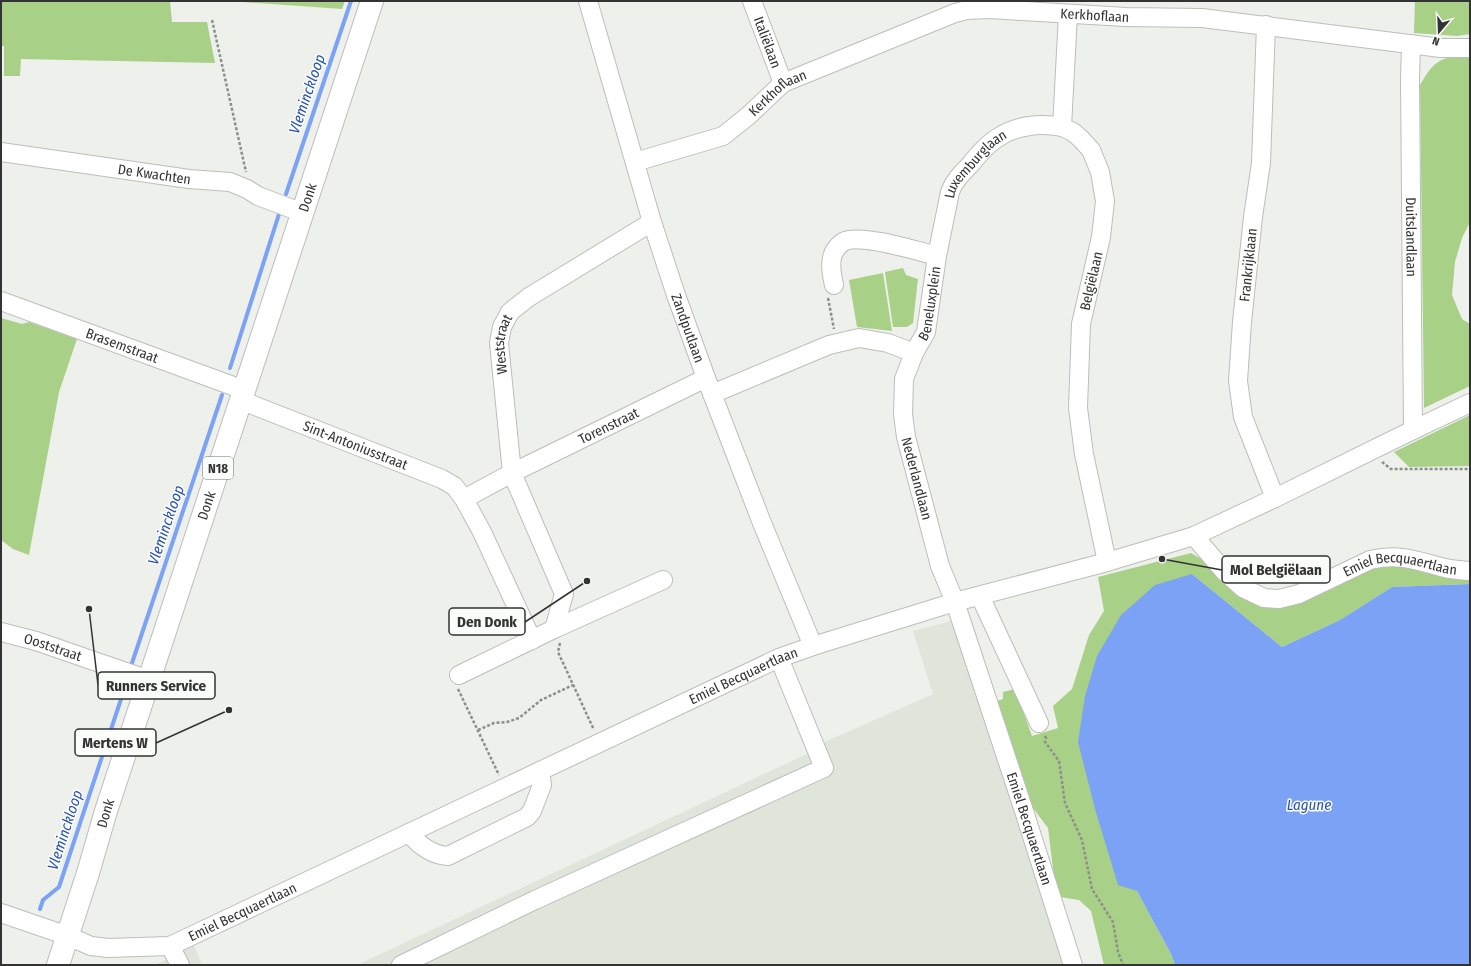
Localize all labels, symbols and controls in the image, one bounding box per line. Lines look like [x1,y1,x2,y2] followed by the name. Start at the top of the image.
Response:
[1060,5,1130,26] street label: Kerkhoflaan
[1419,12,1459,52] north arrow
[750,14,785,70] street label: Italiëlaan
[1431,34,1441,48] text: N
[285,52,329,136] water label: Vleminckloop
[745,66,809,120] street label: Kerkhoflaan
[941,126,1010,200] street label: Luxemburglaan
[117,161,192,188] street label: De Kwachten
[295,181,321,214] street label: Donk
[1402,197,1420,277] street label: Duitslandlaan
[1236,227,1261,303] street label: Frankrijklaan
[1076,250,1107,312] street label: Belgiëlaan
[915,265,944,344] street label: Beneluxplein
[667,291,708,365] street label: Zandputlaan
[491,311,517,375] street label: Weststraat
[83,325,161,367] street label: Brasemstraat
[576,404,642,448] street label: Torenstraat
[301,418,410,474] street label: Sint-Antoniusstraat
[897,435,935,522] street label: Nederlandlaan
[203,457,233,479] road number: N18
[144,483,188,567] water label: Vleminckloop
[194,488,220,522] street label: Donk
[1340,549,1458,581] street label: Emiel Becquaertlaan
[1222,556,1330,583] callout: Mol Belgiëlaan
[1230,561,1322,579] text: Mol Belgiëlaan
[449,608,525,635] callout: Den Donk
[457,613,517,631] text: Den Donk
[22,630,84,665] street label: Ooststraat
[686,644,800,708] street label: Emiel Becquaertlaan
[98,672,215,699] callout: Runners Service
[106,677,207,695] text: Runners Service
[75,729,156,756] callout: Mertens W
[82,734,148,752] text: Mertens W
[1003,770,1055,887] street label: Emiel Becquaertlaan
[44,788,86,872] water label: Vleminckloop
[94,796,119,830] street label: Donk
[1287,796,1331,814] water label: Lagune
[186,879,299,945] street label: Emiel Becquaertlaan

